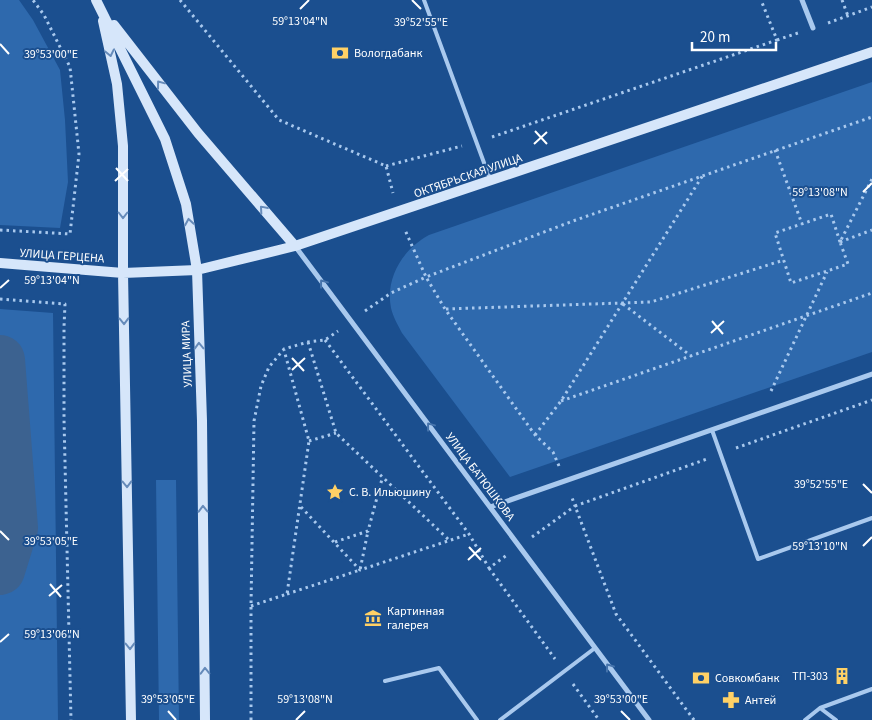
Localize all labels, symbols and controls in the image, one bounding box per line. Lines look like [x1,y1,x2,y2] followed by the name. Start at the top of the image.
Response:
[272,13,328,30] text: 59°13'04"N
[394,14,448,31] text: 39°52'55"E
[692,20,776,52] scale bar
[700,27,730,48] text: 20 m
[330,43,350,63] bank icon: Вологдабанк
[354,45,422,62] place label: Вологдабанк
[24,46,78,63] text: 39°53'00"E
[104,49,115,58] one-way arrow
[157,81,165,90] one-way arrow
[412,149,525,203] street label: ОКТЯБРЬСКАЯ УЛИЦА
[792,184,848,201] text: 59°13'08"N
[260,206,269,215] one-way arrow
[118,212,128,219] one-way arrow
[185,217,195,226] one-way arrow
[19,245,105,267] street label: УЛИЦА ГЕРЦЕНА
[24,272,80,289] text: 59°13'04"N
[321,280,329,289] one-way arrow
[119,318,129,326] one-way arrow
[177,320,197,388] street label: УЛИЦА МИРА
[194,342,205,350] one-way arrow
[427,422,436,432] one-way arrow
[441,429,519,525] street label: УЛИЦА БАТЮШКОВА
[794,476,848,493] text: 39°52'55"E
[122,480,133,488] one-way arrow
[325,482,345,502] place icon: С. В. Ильюшину
[349,484,431,501] place label: С. В. Ильюшину
[198,505,208,512] one-way arrow
[24,533,78,550] text: 39°53'05"E
[792,538,848,555] text: 59°13'10"N
[387,603,444,634] place label: Картинная галерея
[363,608,383,628] museum icon: Картинная галерея
[24,626,80,643] text: 59°13'06"N
[125,643,135,651] one-way arrow
[607,664,615,673] one-way arrow
[832,666,852,686] building icon: ТП-303
[200,667,210,675] one-way arrow
[691,668,711,688] bank icon: Совкомбанк
[792,668,828,685] place label: ТП-303
[715,670,779,687] place label: Совкомбанк
[721,690,741,710] pharmacy icon: Антей
[141,691,195,708] text: 39°53'05"E
[277,691,333,708] text: 59°13'08"N
[594,691,648,708] text: 39°53'00"E
[745,692,776,709] place label: Антей

